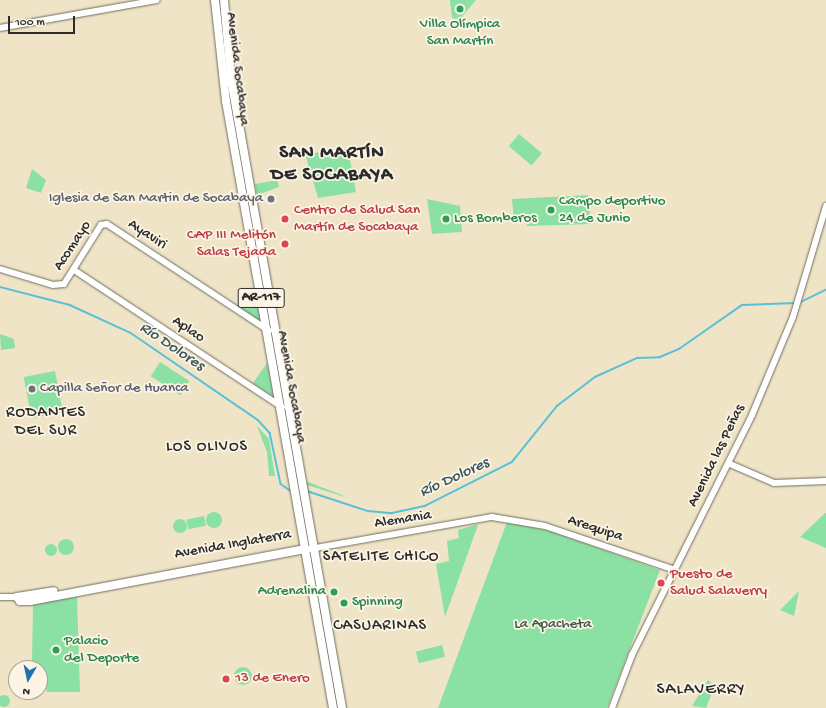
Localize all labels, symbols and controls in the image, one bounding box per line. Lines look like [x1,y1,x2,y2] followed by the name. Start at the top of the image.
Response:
[455,4,465,14] marker: Villa Olímpica San Martín
[10,8,77,34] scale bar
[221,11,253,127] street label: Avenida Socabaya
[420,15,500,50] place label: Villa Olímpica San Martín
[15,16,45,30] text: 100 m
[271,143,393,187] district label: SAN MARTÍN DE SOCABAYA
[49,190,263,208] place label: Iglesia de San Martin de Socabaya
[559,192,666,227] place label: Campo deportivo 24 de Junio
[266,194,276,204] marker: Iglesia de San Martin de Socabaya
[294,201,420,236] place label: Centro de Salud San Martín de Socabaya
[546,205,556,215] marker: Campo deportivo 24 de Junio
[454,210,537,228] place label: Los Bomberos
[279,213,291,225] marker: Centro de Salud San Martín de Socabaya
[441,214,451,224] marker: Los Bomberos
[124,216,170,254] street label: Ayaviri
[50,218,96,274] street label: Acomayo
[187,226,276,261] place label: CAP III Melitón Salas Tejada
[279,238,291,250] marker: CAP III Melitón Salas Tejada
[237,286,285,310] road number: AR-117
[168,313,208,347] street label: Aplao
[135,319,207,377] water label: Río Dolores
[272,329,310,445] street label: Avenida Socabaya
[40,380,189,398] place label: Capilla Señor de Huanca
[27,384,37,394] marker: Capilla Señor de Huanca
[684,402,750,510] street label: Avenida las Peñas
[6,404,86,442] district label: RODANTES DEL SUR
[166,438,248,458] district label: LOS OLIVOS
[417,455,493,503] water label: Río Dolores
[373,507,433,533] street label: Alemania
[565,512,625,546] street label: Arequipa
[173,526,293,564] street label: Avenida Inglaterra
[323,548,439,568] district label: SATELITE CHICO
[670,565,767,600] place label: Puesto de Salud Salaverry
[655,577,667,589] marker: Puesto de Salud Salaverry
[258,583,326,601] place label: Adrenalina
[329,587,339,597] marker: Adrenalina
[352,594,403,612] place label: Spinning
[339,598,349,608] marker: Spinning
[514,616,592,634] park label: La Apacheta
[333,617,427,637] district label: CASUARINAS
[64,632,139,667] place label: Palacio del Deporte
[51,645,61,655] marker: Palacio del Deporte
[8,660,48,700] north arrow
[235,670,310,688] place label: 13 de Enero
[220,673,232,685] marker: 13 de Enero
[657,681,745,701] district label: SALAVERRY
[22,684,31,697] text: N

